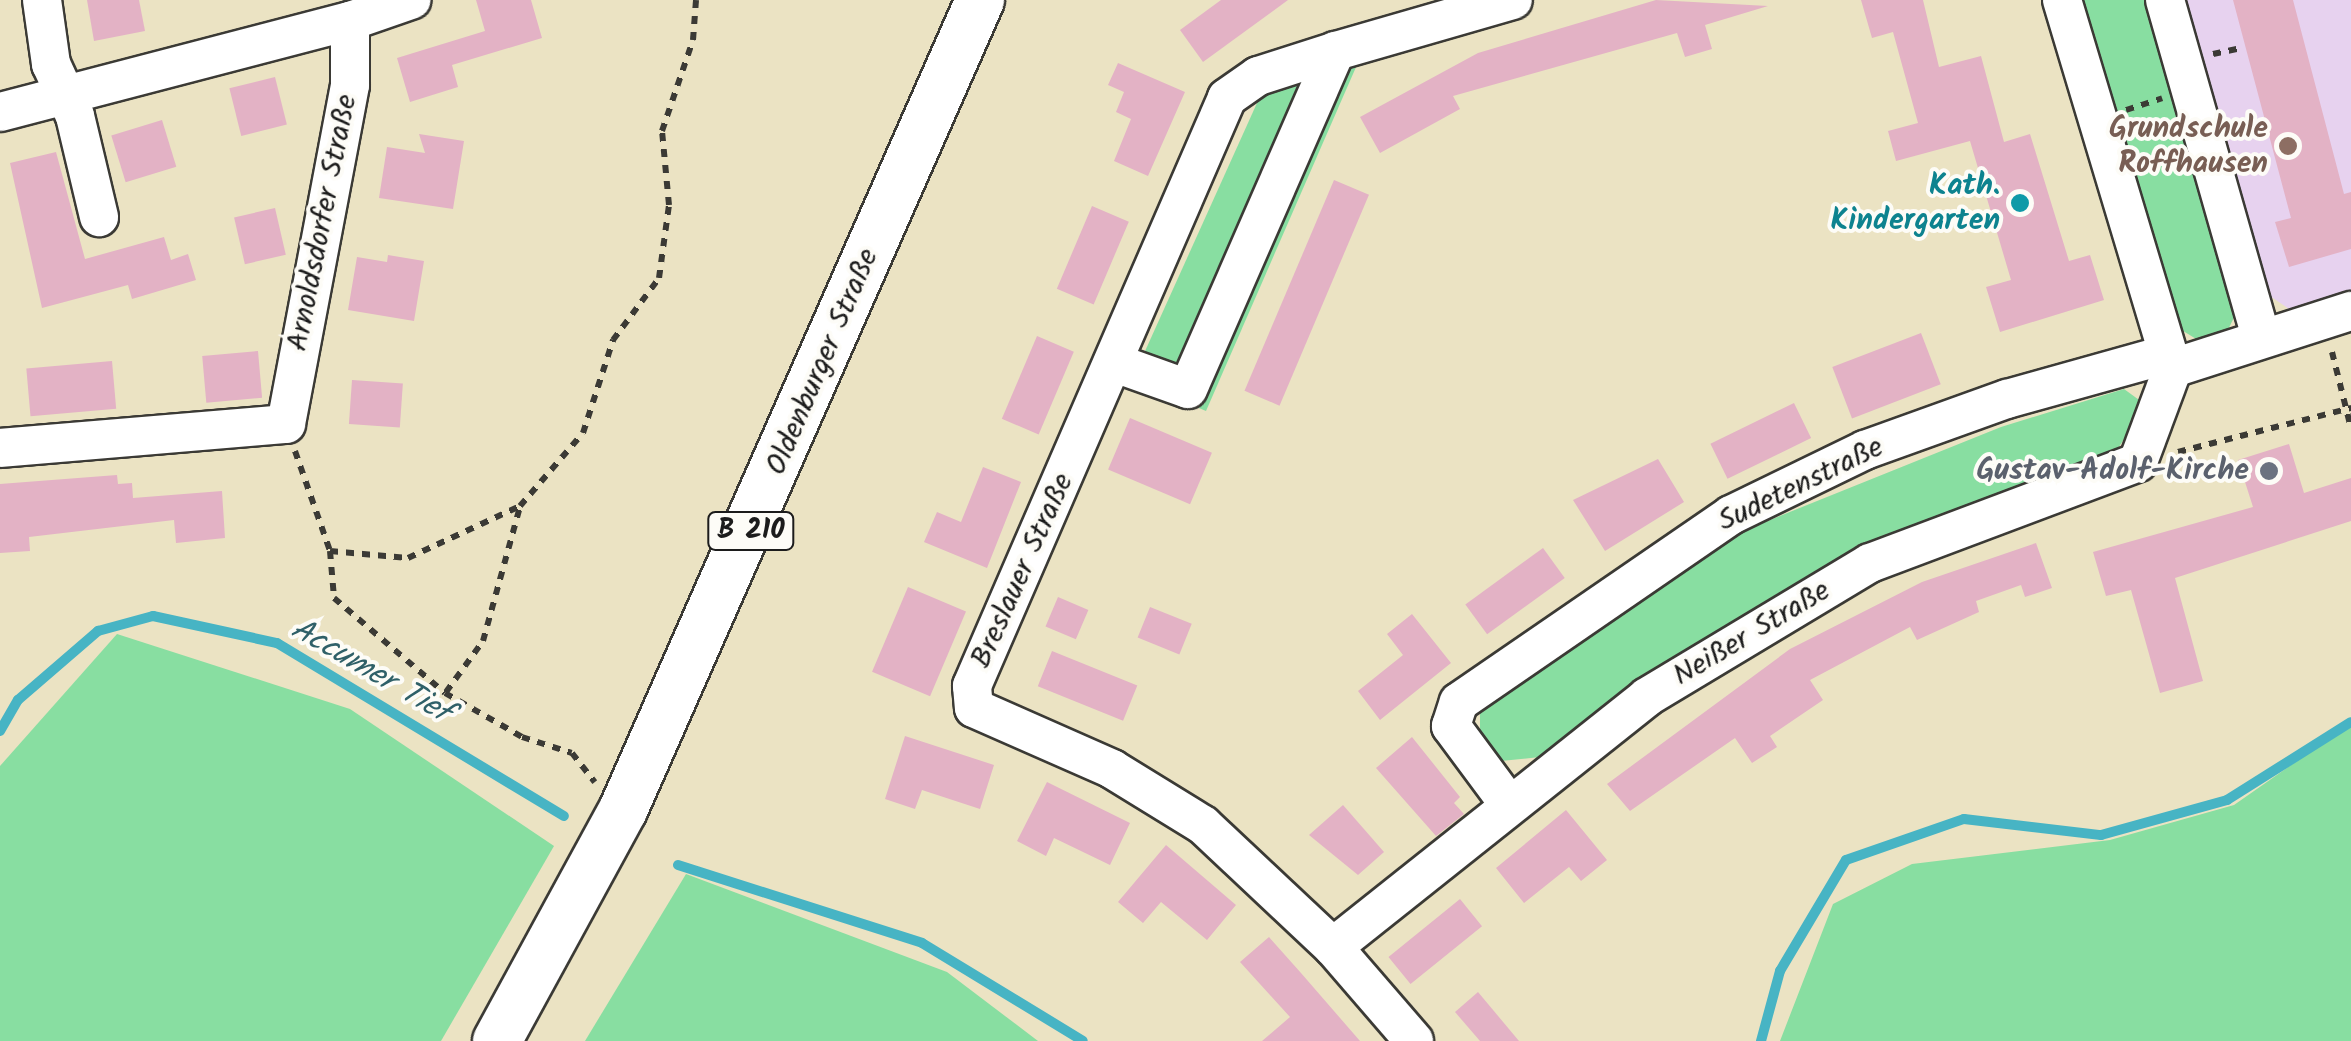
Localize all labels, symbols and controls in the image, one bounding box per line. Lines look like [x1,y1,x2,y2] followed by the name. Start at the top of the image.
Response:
[280,92,366,354] street label: Arnoldsdorfer Straße
[2109,111,2268,182] place label: Grundschule Roffhausen
[2277,135,2299,157] marker: Grundschule Roffhausen
[1830,168,2000,238] place label: Kath. Kindergarten
[2009,192,2031,214] marker: Kath. Kindergarten
[759,243,887,481] street label: Oldenburger Straße
[1713,430,1889,540] street label: Sudetenstraße
[1976,453,2249,489] place label: Gustav-Adolf-Kirche
[2258,460,2280,482] marker: Gustav-Adolf-Kirche
[964,468,1082,674] street label: Breslauer Straße
[706,508,796,554] road number: B 210
[1667,573,1837,695] street label: Neißer Straße
[283,611,457,733] water label: Accumer Tief

